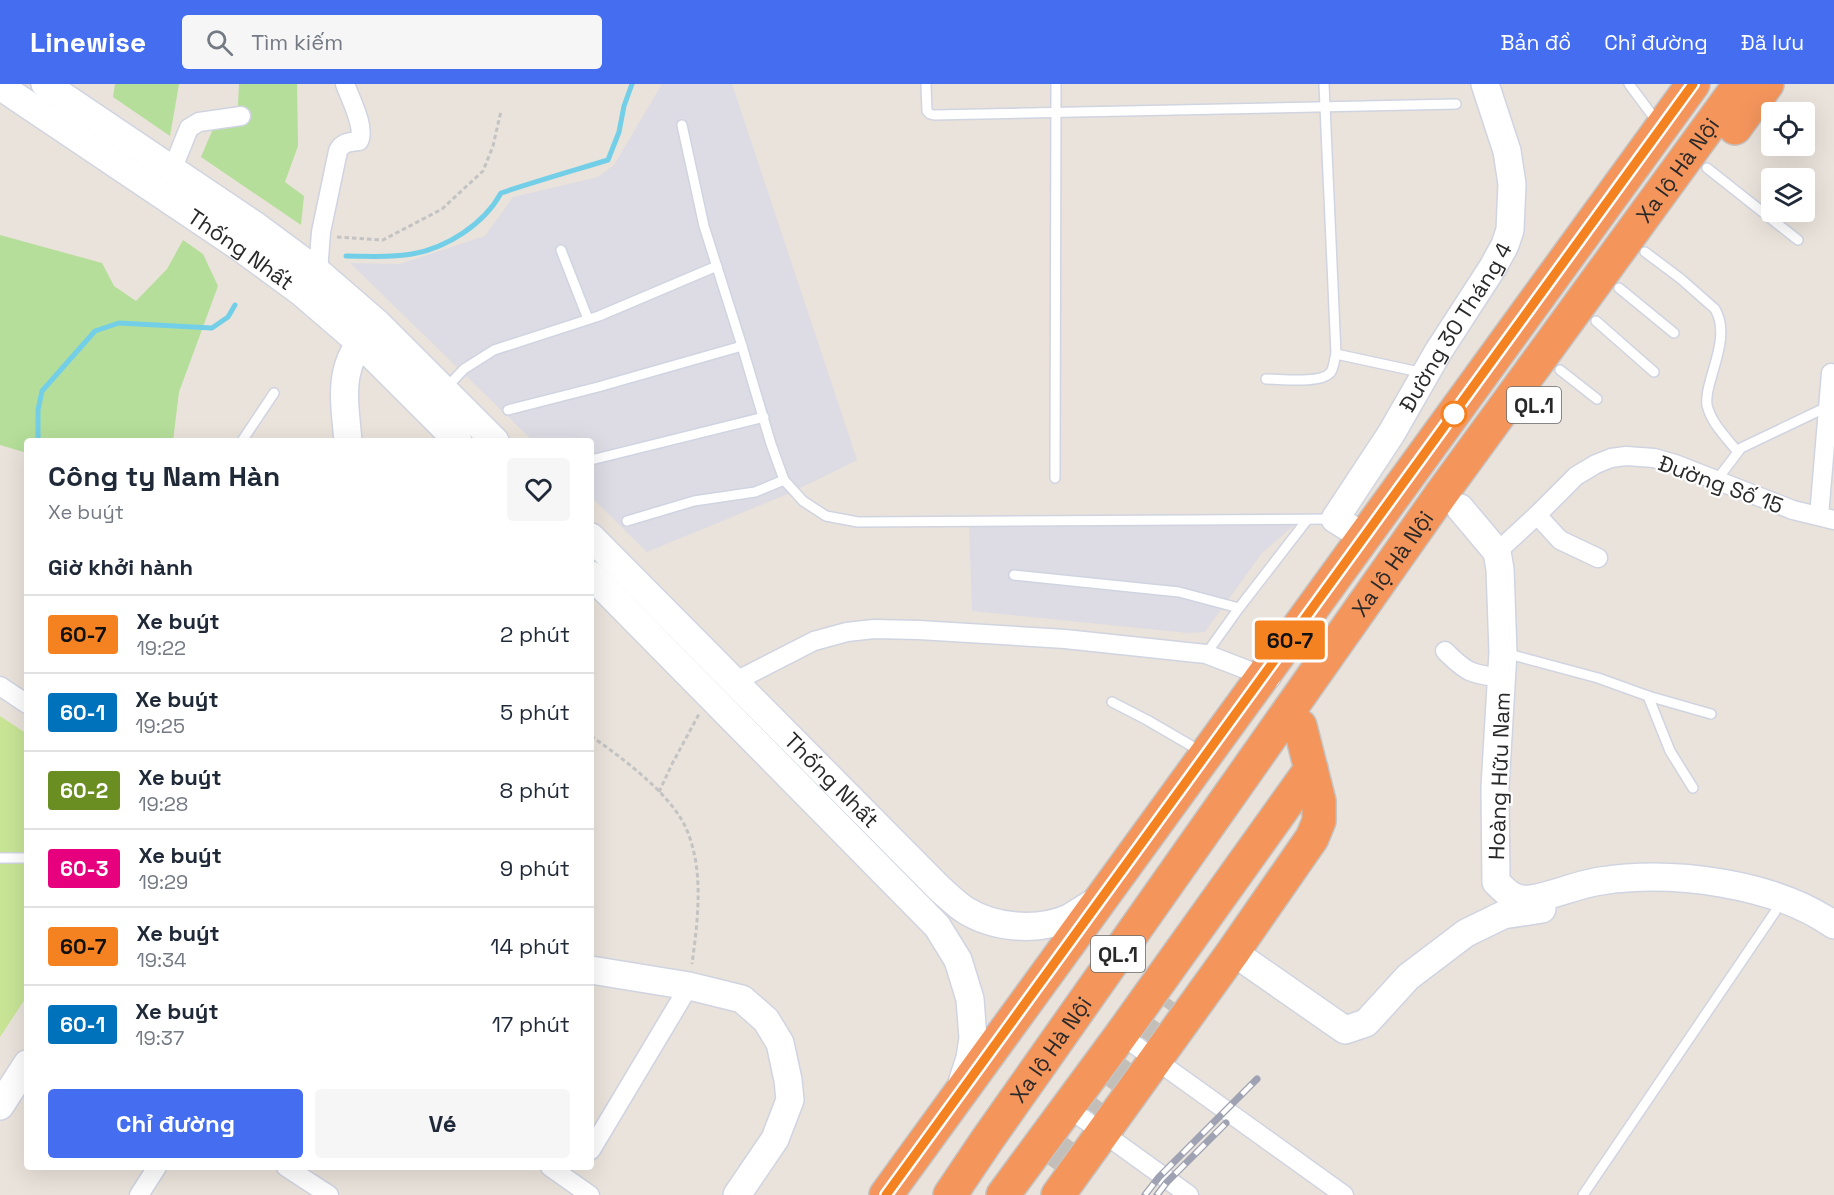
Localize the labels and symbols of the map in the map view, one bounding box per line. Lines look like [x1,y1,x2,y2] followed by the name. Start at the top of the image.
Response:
[1630,112,1725,228] street label: Xa lộ Hà Nội
[182,202,300,296] street label: Thống Nhất
[1393,237,1518,417] street label: Đường 30 Tháng 4
[1507,387,1561,423] road number: QL.1
[1441,401,1467,427] unlabelled marker
[1655,448,1787,520] street label: Đường Số 15
[1345,505,1439,622] street label: Xa lộ Hà Nội
[1248,620,1332,660] line badge: 60-7
[1482,691,1516,861] street label: Hoàng Hữu Nam
[778,726,885,834] street label: Thống Nhất
[1091,936,1145,972] road number: QL.1
[1004,991,1098,1108] street label: Xa lộ Hà Nội

